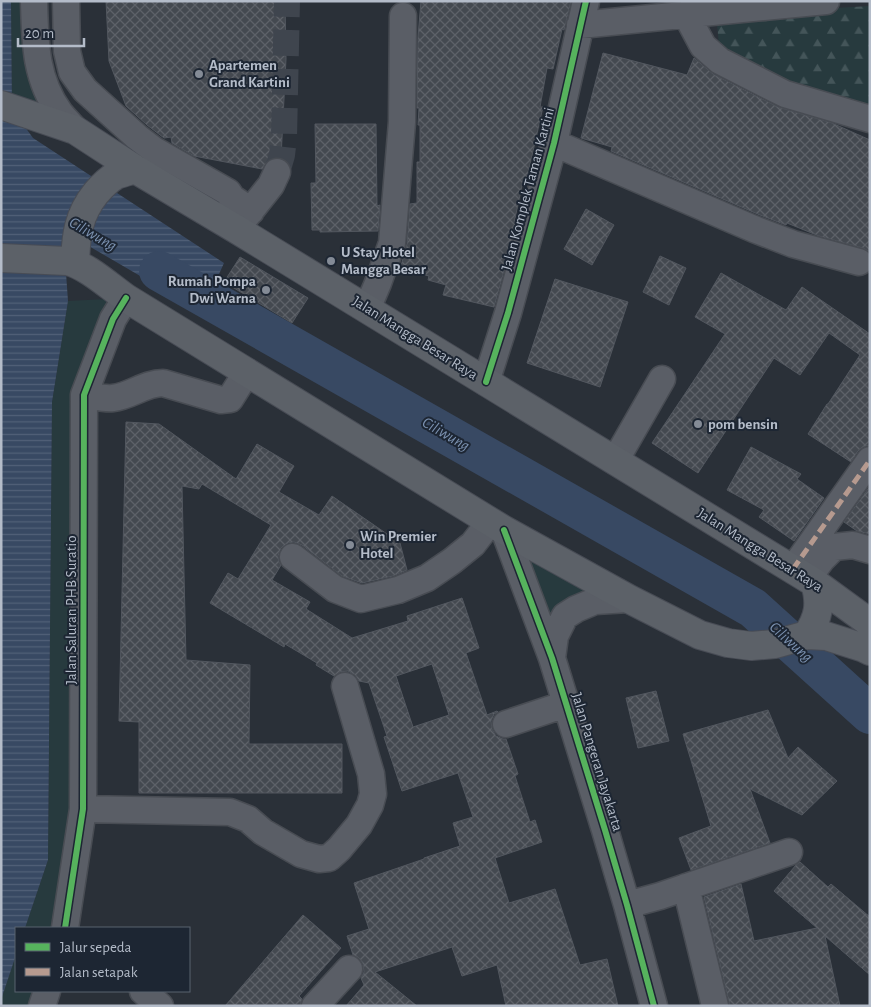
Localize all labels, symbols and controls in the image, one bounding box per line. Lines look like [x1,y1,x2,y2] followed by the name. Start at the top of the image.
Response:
[18,15,84,47] scale bar
[25,26,54,41] text: 20 m
[209,58,290,90] place label: Apartemen Grand Kartini
[193,68,205,80] marker: Apartemen Grand Kartini
[499,106,557,272] street label: Jalan Komplek Taman Kartini
[67,214,119,254] water label: Ciliwung
[341,245,427,277] place label: U Stay Hotel Mangga Besar
[325,255,337,267] marker: U Stay Hotel Mangga Besar
[168,274,256,306] place label: Rumah Pompa Dwi Warna
[260,284,272,296] marker: Rumah Pompa Dwi Warna
[350,293,480,383] street label: Jalan Mangga Besar Raya
[420,414,472,454] water label: Ciliwung
[708,417,778,432] place label: pom bensin
[692,418,704,430] marker: pom bensin
[695,505,825,595] street label: Jalan Mangga Besar Raya
[360,529,437,561] place label: Win Premier Hotel
[64,535,79,685] street label: Jalan Saluran PHB Suratio
[344,539,356,551] marker: Win Premier Hotel
[766,619,816,665] water label: Ciliwung
[569,691,625,833] street label: Jalan Pangeran Jayakarta
[15,927,190,992] legend
[60,940,132,955] text: Jalur sepeda
[60,965,138,980] text: Jalan setapak

